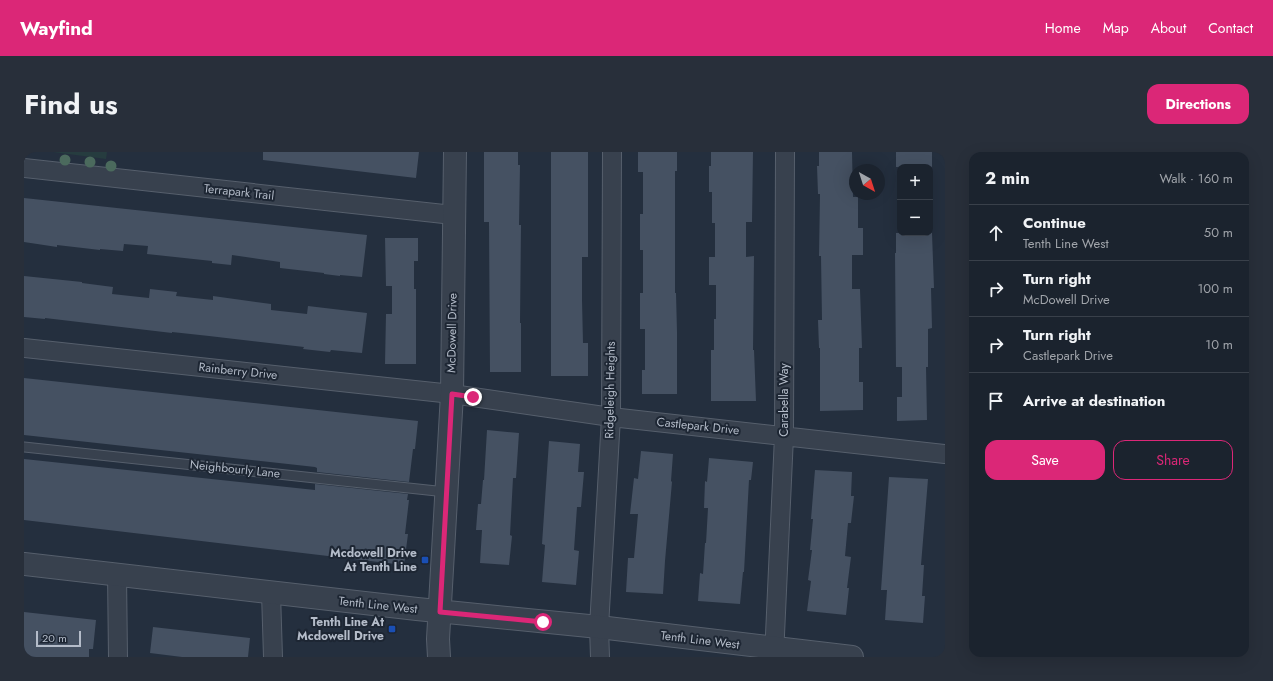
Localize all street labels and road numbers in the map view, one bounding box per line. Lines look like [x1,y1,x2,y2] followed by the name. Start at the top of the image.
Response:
[203,179,275,205] street label: Terrapark Trail
[442,293,462,373] street label: McDowell Drive
[600,341,620,439] street label: Ridgeleigh Heights
[198,358,278,384] street label: Rainberry Drive
[775,363,793,437] street label: Carabella Way
[656,413,740,439] street label: Castlepark Drive
[189,455,281,483] street label: Neighbourly Lane
[338,592,418,618] street label: Tenth Line West
[660,626,740,654] street label: Tenth Line West

